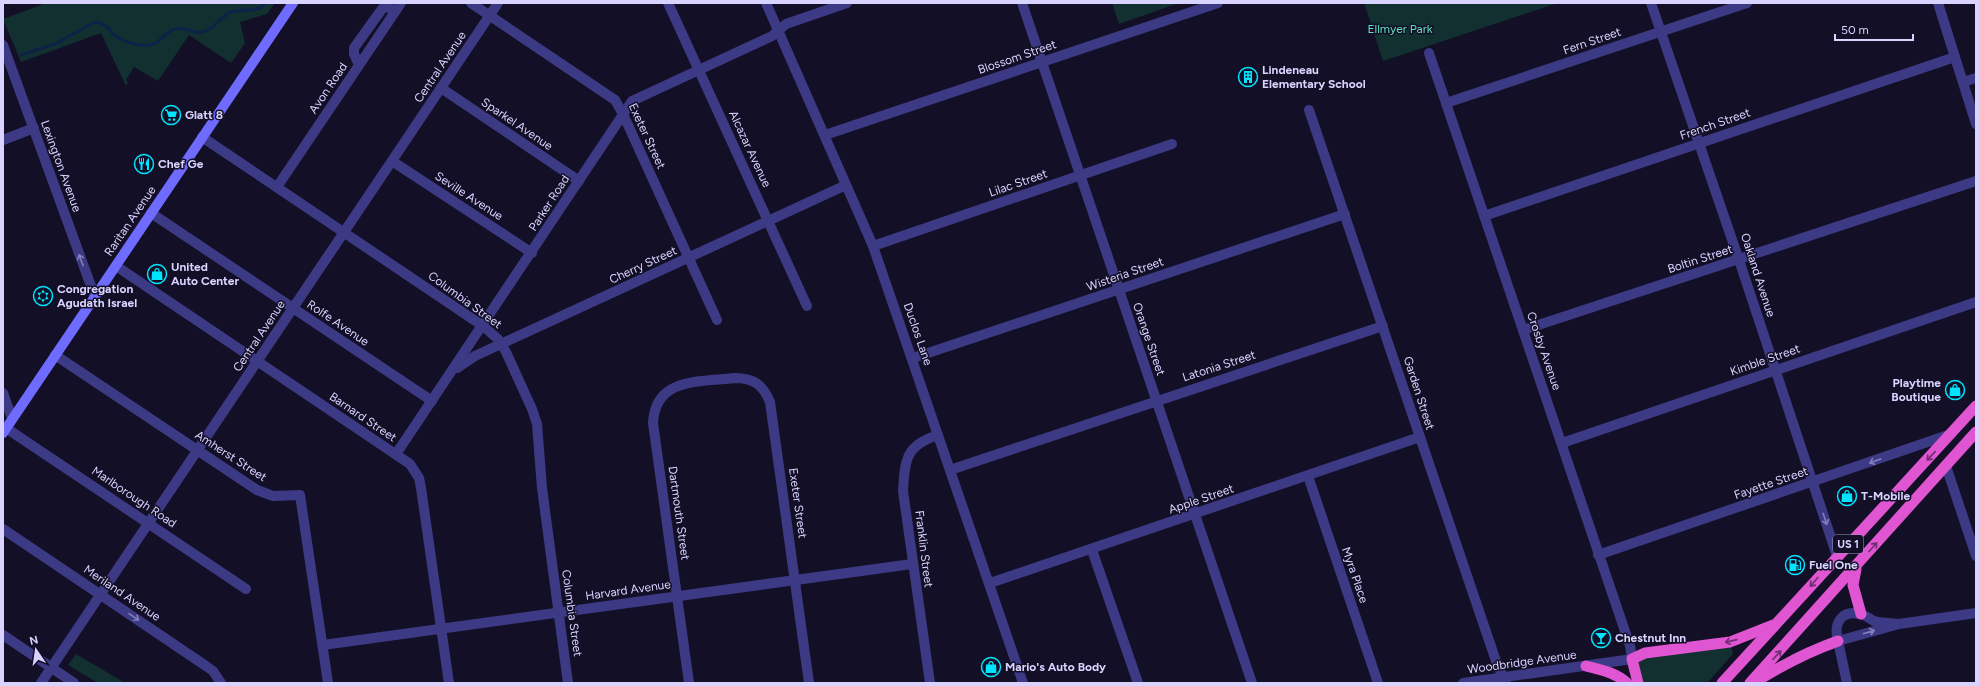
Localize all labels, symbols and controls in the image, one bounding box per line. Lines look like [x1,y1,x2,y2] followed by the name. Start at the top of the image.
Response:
[1835,16,1913,42] scale bar
[1367,22,1433,36] park label: Ellmyer Park
[1841,23,1869,37] text: 50 m
[1561,24,1623,57] street label: Fern Street
[411,28,469,105] street label: Central Avenue
[976,37,1058,77] street label: Blossom Street
[306,60,350,116] street label: Avon Road
[1262,63,1366,91] place label: Lindeneau Elementary School
[1237,66,1259,88] building icon: Lindeneau Elementary School
[479,95,556,153] street label: Sparkel Avenue
[626,101,669,172] street label: Exeter Street
[160,104,182,126] supermarket icon: Glatt 8
[1678,105,1752,143] street label: French Street
[185,108,223,122] place label: Glatt 8
[726,108,774,190] street label: Alcazar Avenue
[38,118,84,214] street label: Lexington Avenue
[133,153,155,175] restaurant icon: Chef Ge
[158,157,204,171] place label: Chef Ge
[987,166,1049,200] street label: Lilac Street
[432,169,506,223] street label: Seville Avenue
[526,172,572,234] street label: Parker Road
[101,183,159,259] street label: Raritan Avenue
[1738,231,1778,319] street label: Oakland Avenue
[1666,242,1735,276] street label: Boltin Street
[607,243,679,287] street label: Cherry Street
[1085,254,1166,294] street label: Wisteria Street
[77,255,85,267] one-way arrow
[171,260,239,288] place label: United Auto Center
[146,263,168,285] shop icon: United Auto Center
[425,269,505,332] street label: Columbia Street
[57,282,137,310] place label: Congregation Agudath Israel
[32,285,54,307] synagogue icon: Congregation Agudath Israel
[230,297,288,374] street label: Central Avenue
[304,297,372,349] street label: Rolfe Avenue
[901,301,935,368] street label: Duclos Lane
[1130,301,1168,378] street label: Orange Street
[1524,310,1564,392] street label: Crosby Avenue
[1728,341,1802,379] street label: Kimble Street
[1181,347,1258,384] street label: Latonia Street
[1401,355,1438,432] street label: Garden Street
[1891,376,1941,404] place label: Playtime Boutique
[1944,379,1966,401] shop icon: Playtime Boutique
[327,389,400,445] street label: Barnard Street
[193,428,270,485] street label: Amherst Street
[1927,450,1936,460] one-way arrow
[1868,458,1881,465] one-way arrow
[89,464,179,530] street label: Marlborough Road
[1732,464,1810,502] street label: Fayette Street
[665,465,693,561] street label: Dartmouth Street
[786,467,810,540] street label: Exeter Street
[1167,481,1236,517] street label: Apple Street
[1836,485,1858,507] shop icon: T-Mobile
[1861,489,1910,503] place label: T-Mobile
[912,510,936,589] street label: Franklin Street
[1822,513,1829,526] one-way arrow
[1833,535,1863,553] road number: US 1
[1869,542,1878,553] one-way arrow
[1339,545,1371,605] street label: Myra Place
[1784,554,1806,576] fuel station icon: Fuel One
[1809,558,1858,572] place label: Fuel One
[81,562,163,624] street label: Meriland Avenue
[559,569,585,658] street label: Columbia Street
[584,577,672,603] street label: Harvard Avenue
[1810,577,1819,587] one-way arrow
[128,613,139,621] one-way arrow
[1590,627,1612,649] bar icon: Chestnut Inn
[1862,628,1875,636] one-way arrow
[16,630,56,670] north arrow
[1615,631,1686,645] place label: Chestnut Inn
[28,633,39,648] text: N
[1725,638,1738,646] one-way arrow
[1467,647,1578,677] street label: Woodbridge Avenue
[1772,650,1782,660] one-way arrow
[980,656,1002,678] shop icon: Mario's Auto Body
[1005,660,1106,674] place label: Mario's Auto Body

